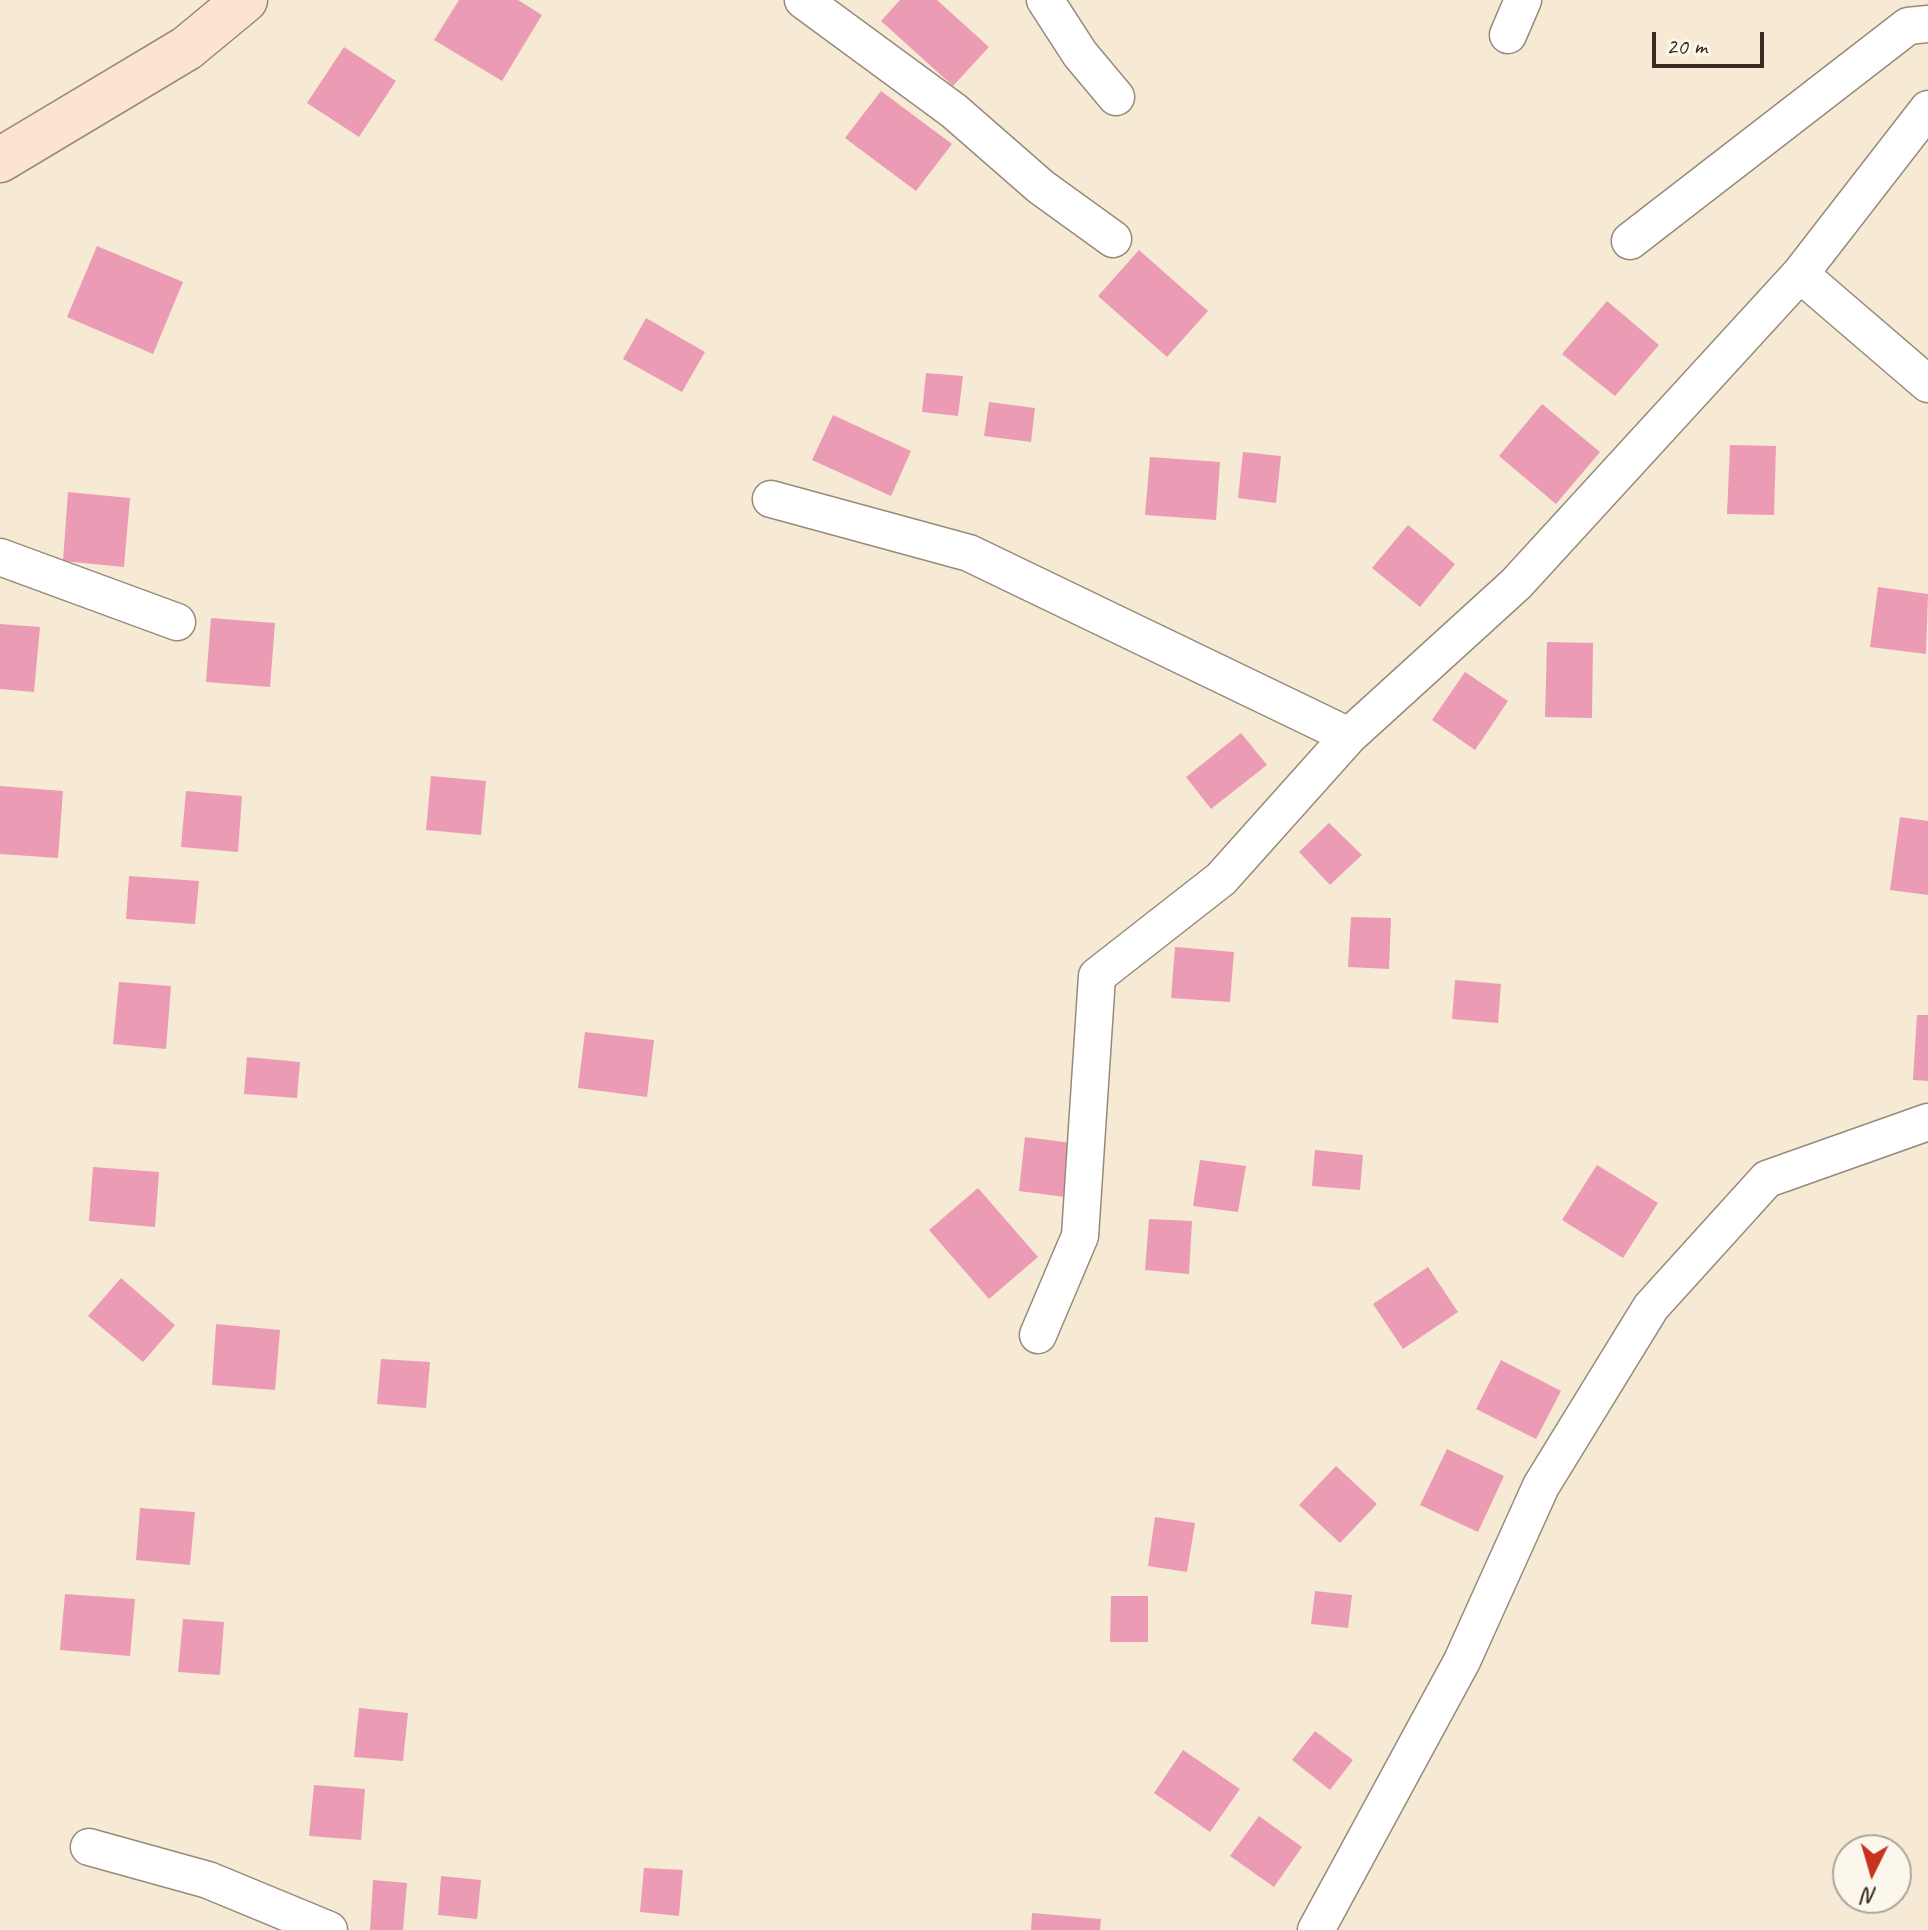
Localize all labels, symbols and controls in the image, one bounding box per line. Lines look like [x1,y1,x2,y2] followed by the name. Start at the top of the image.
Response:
[1656,16,1768,66] scale bar
[1666,31,1707,61] text: 20 m
[1832,1834,1912,1914] north arrow
[1862,1881,1878,1910] text: N

